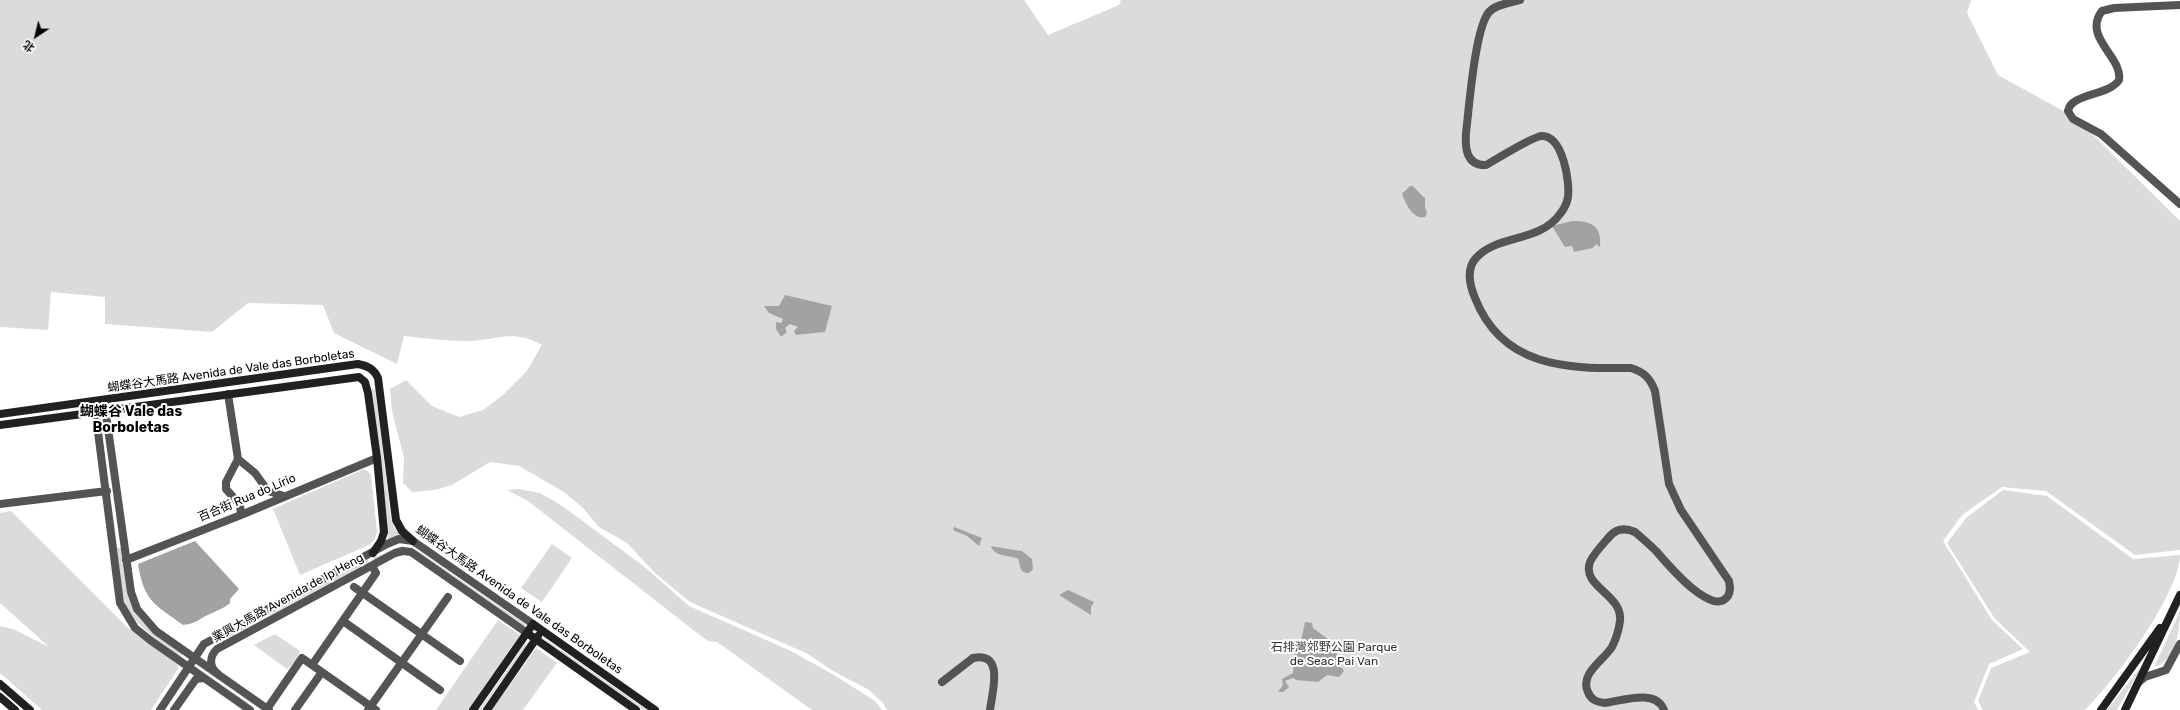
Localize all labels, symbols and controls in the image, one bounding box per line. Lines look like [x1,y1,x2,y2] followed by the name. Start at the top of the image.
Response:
[16,16,56,56] north arrow
[21,38,37,55] text: 北
[107,347,355,395] street label: 蝴蝶谷大馬路 Avenida de Vale das Borboletas
[80,404,182,436] district label: 蝴蝶谷 Vale das Borboletas
[196,471,298,525] street label: 百合街 Rua do Lírio
[413,523,625,677] street label: 蝴蝶谷大馬路 Avenida de Vale das Borboletas
[210,550,366,646] street label: 業興大馬路 Avenida de Ip Heng
[1271,641,1397,669] park label: 石排灣郊野公園 Parque de Seac Pai Van

